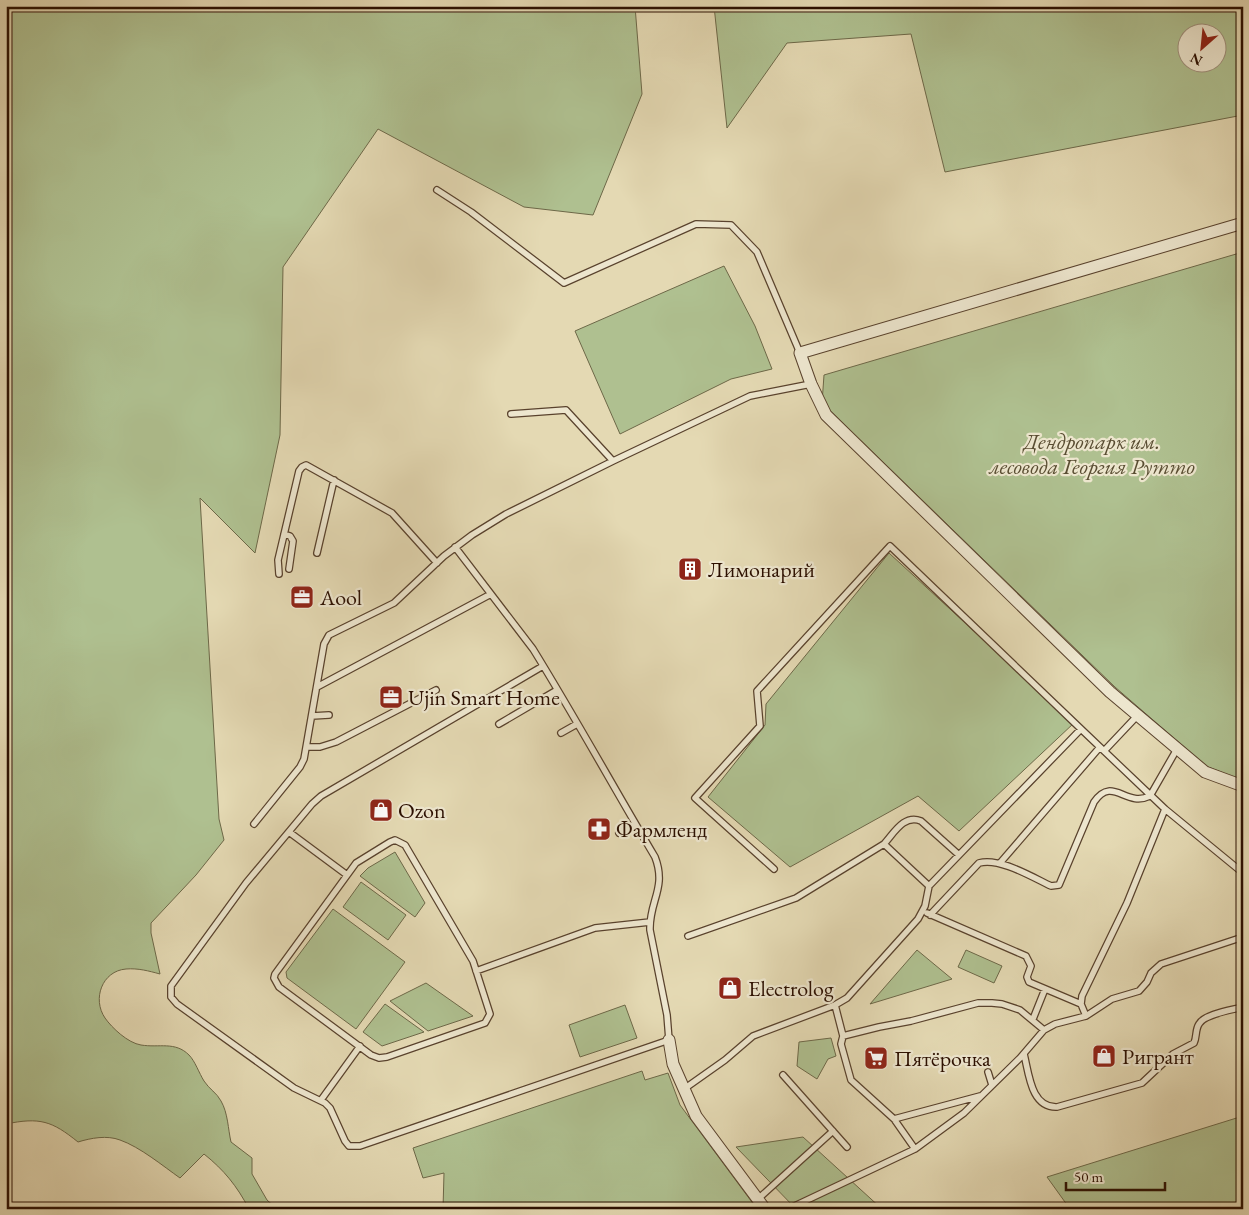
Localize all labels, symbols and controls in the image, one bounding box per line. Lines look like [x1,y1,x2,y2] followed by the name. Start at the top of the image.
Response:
[1176,22,1226,72] north arrow
[1186,49,1205,70] text: N
[988,427,1195,481] park label: Дендропарк им. лесовода Георгия Рутто
[708,555,815,584] place label: Лимонарий
[677,556,703,582] building icon: Лимонарий
[319,583,362,612] place label: Aool
[289,584,315,610] office icon: Aool
[408,683,560,712] place label: Ujin Smart Home
[378,684,404,710] office icon: Ujin Smart Home
[398,796,446,825] place label: Ozon
[368,797,394,823] shop icon: Ozon
[616,815,707,844] place label: Фармленд
[586,816,612,842] pharmacy icon: Фармленд
[748,974,834,1003] place label: Electrolog
[717,975,743,1001] shop icon: Electrolog
[1122,1042,1194,1071] place label: Ригрант
[1091,1043,1117,1069] shop icon: Ригрант
[894,1044,991,1073] place label: Пятёрочка
[863,1045,889,1071] supermarket icon: Пятёрочка
[1066,1160,1165,1192] scale bar
[1074,1167,1103,1186] text: 50 m

